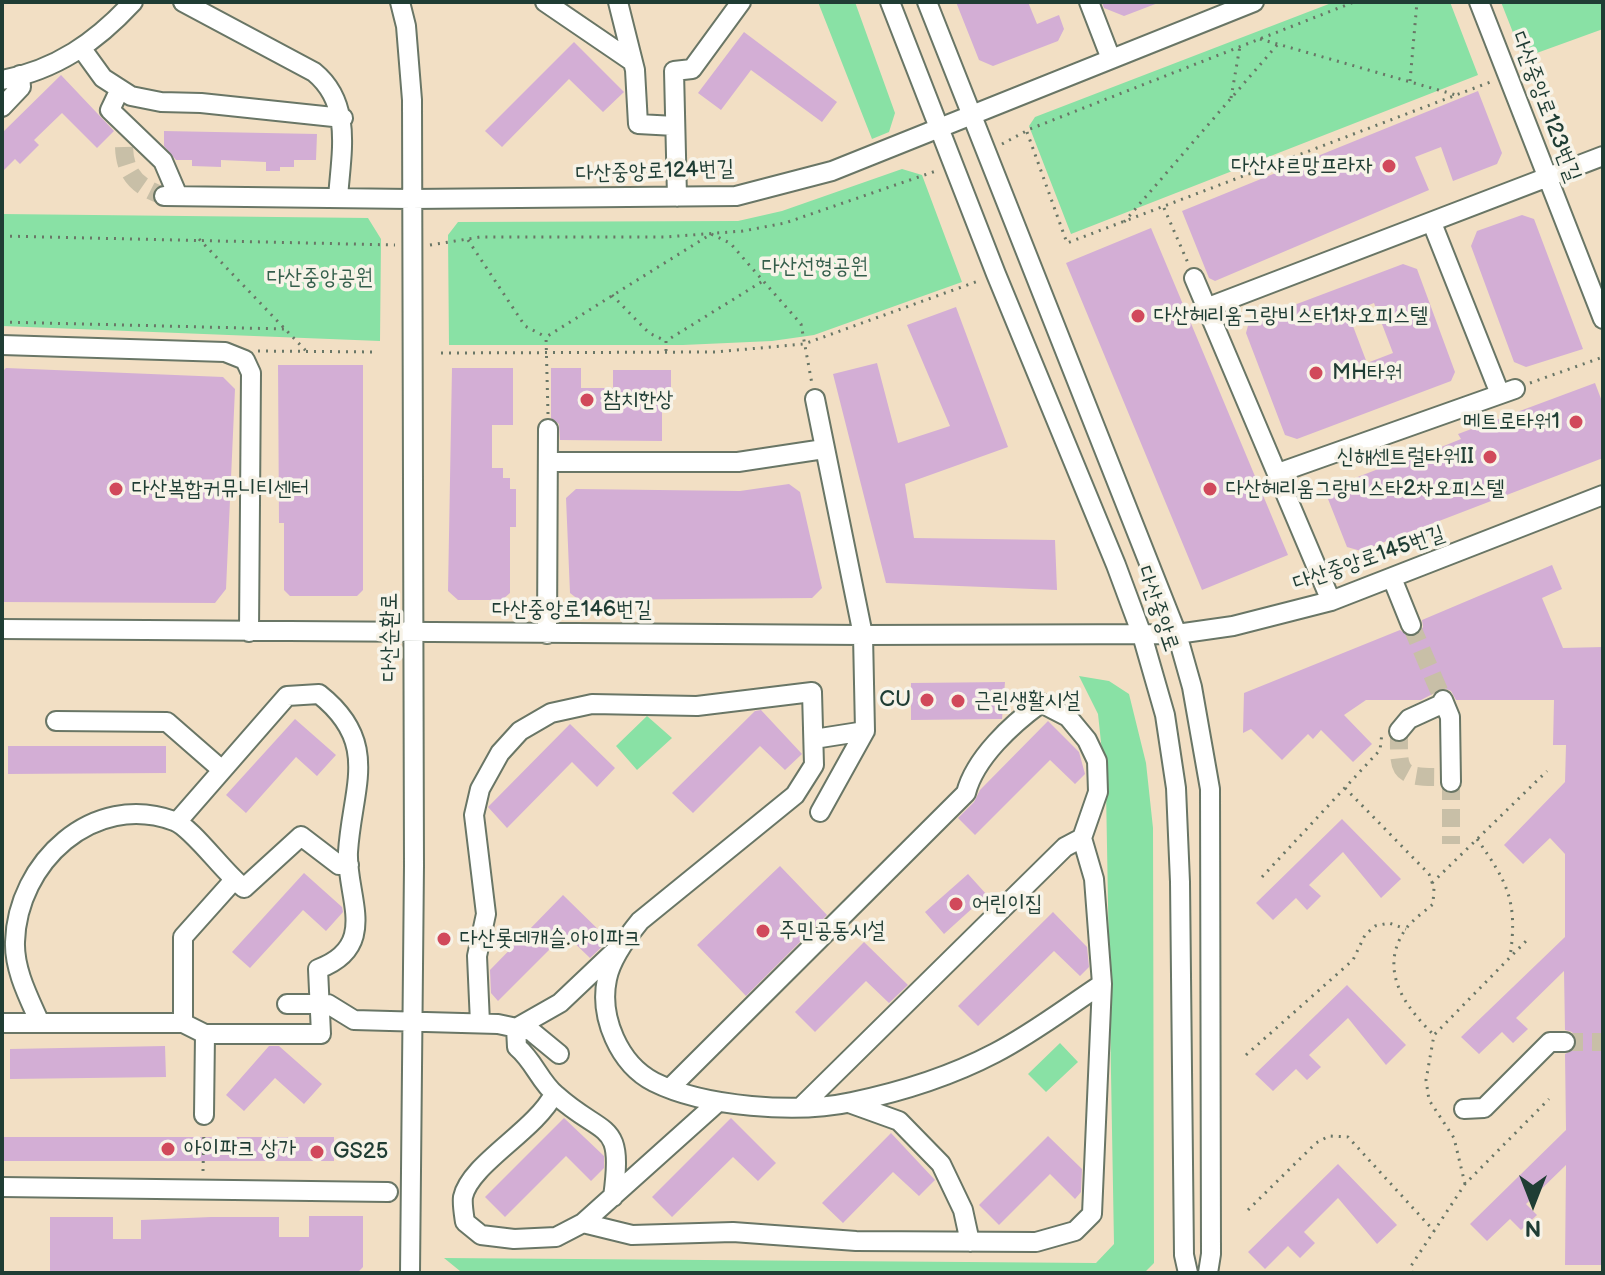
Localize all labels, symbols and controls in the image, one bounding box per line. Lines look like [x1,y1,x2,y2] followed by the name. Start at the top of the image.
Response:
[1504,28,1586,186] street label: 다산중앙로123번길
[1231,153,1373,179] place label: 다산샤르망프라자
[575,156,735,188] street label: 다산중앙로124번길
[1380,157,1398,175] marker: 다산샤르망프라자
[762,254,868,280] park label: 다산선형공원
[267,265,373,291] park label: 다산중앙공원
[1154,303,1428,329] place label: 다산헤리움그랑비스타1차오피스텔
[1129,307,1147,325] marker: 다산헤리움그랑비스타1차오피스텔
[1332,360,1402,386] place label: MH타워
[1307,364,1325,382] marker: MH타워
[603,387,674,413] place label: 참치한상
[578,391,596,409] marker: 참치한상
[1463,409,1560,435] place label: 메트로타워1
[1567,413,1585,431] marker: 메트로타워1
[1336,444,1474,470] place label: 신해센트럴타워II
[1481,448,1499,466] marker: 신해센트럴타워II
[132,476,309,502] place label: 다산복합커뮤니티센터
[1226,476,1505,502] place label: 다산헤리움그랑비스타2차오피스텔
[107,480,125,498] marker: 다산복합커뮤니티센터
[1201,480,1219,498] marker: 다산헤리움그랑비스타2차오피스텔
[1290,521,1448,597] street label: 다산중앙로145번길
[1130,563,1184,655] street label: 다산중앙로
[377,593,403,681] street label: 다산순환로
[492,597,652,623] street label: 다산중앙로146번길
[879,687,911,713] place label: CU
[974,688,1080,714] place label: 근린생활시설
[918,691,936,709] marker: CU
[949,692,967,710] marker: 근린생활시설
[972,891,1043,917] place label: 어린이집
[947,895,965,913] marker: 어린이집
[779,918,885,944] place label: 주민공동시설
[754,922,772,940] marker: 주민공동시설
[460,926,641,952] place label: 다산롯데캐슬.아이파크
[435,930,453,948] marker: 다산롯데캐슬.아이파크
[184,1136,296,1162] place label: 아이파크 상가
[333,1139,388,1165] place label: GS25
[159,1140,177,1158] marker: 아이파크 상가
[308,1143,326,1161] marker: GS25
[1493,1163,1573,1243] north arrow
[1525,1214,1541,1241] text: N

